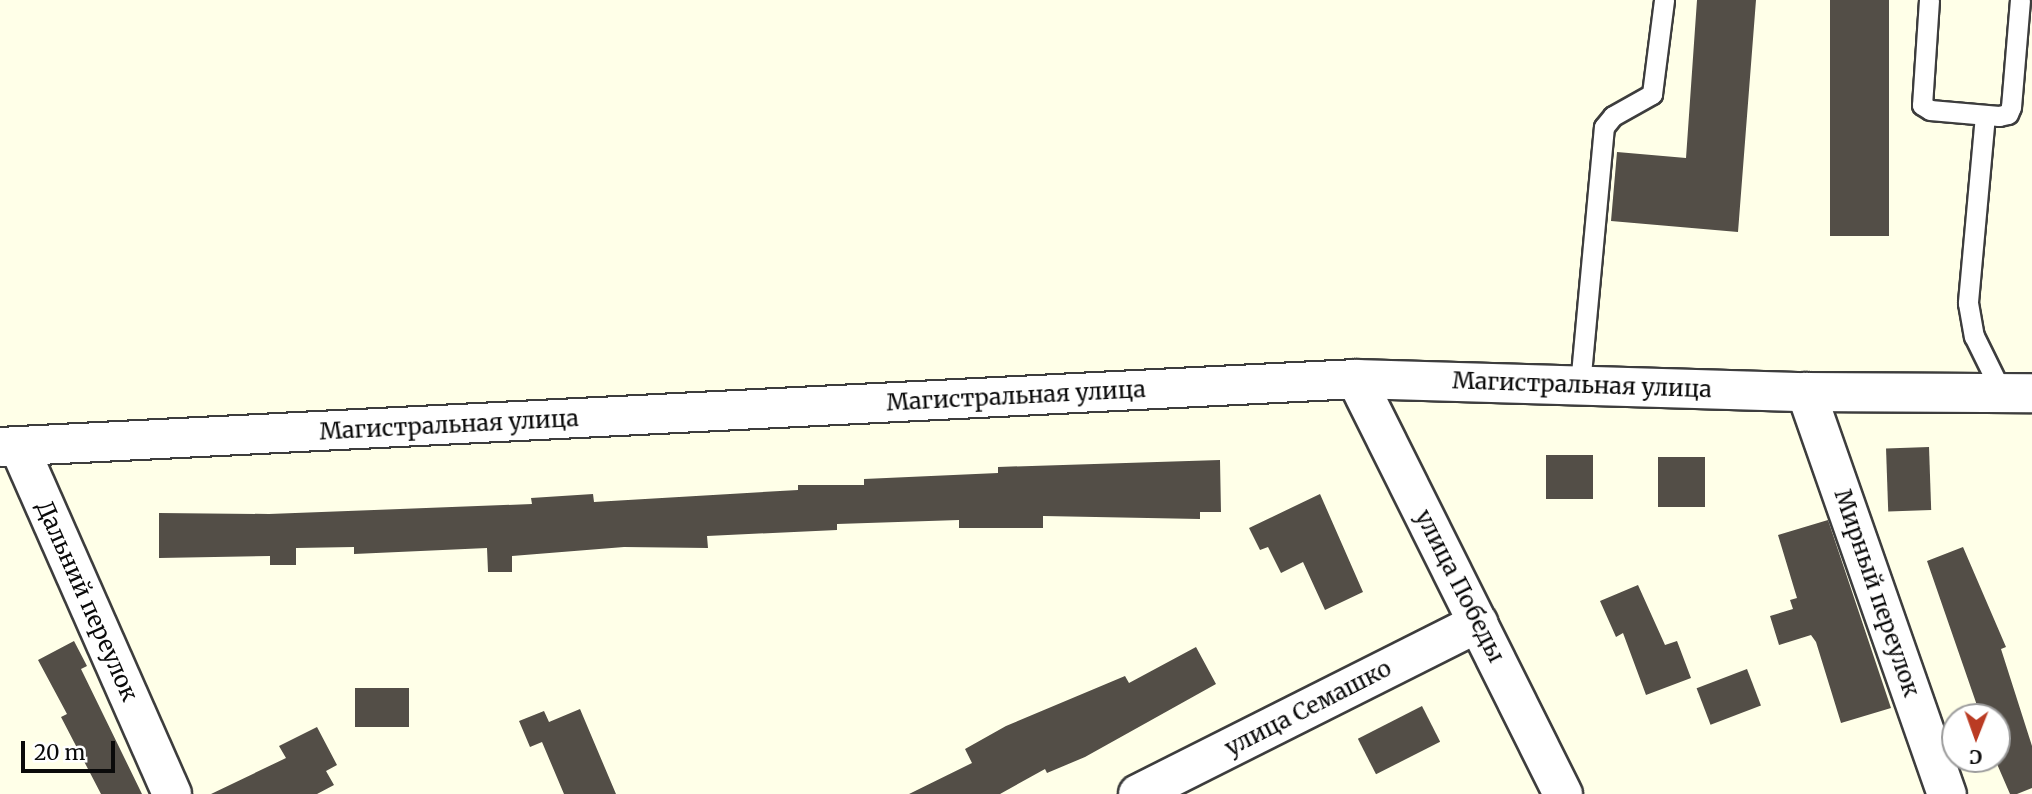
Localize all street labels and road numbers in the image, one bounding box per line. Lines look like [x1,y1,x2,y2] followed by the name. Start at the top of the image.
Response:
[1452,367,1712,403] street label: Магистральная улица
[886,375,1146,417] street label: Магистральная улица
[319,404,579,446] street label: Магистральная улица
[1829,486,1925,700] street label: Мирный переулок
[30,497,144,705] street label: Дальний переулок
[1410,505,1510,667] street label: улица Победы
[1220,654,1396,762] street label: улица Семашко

